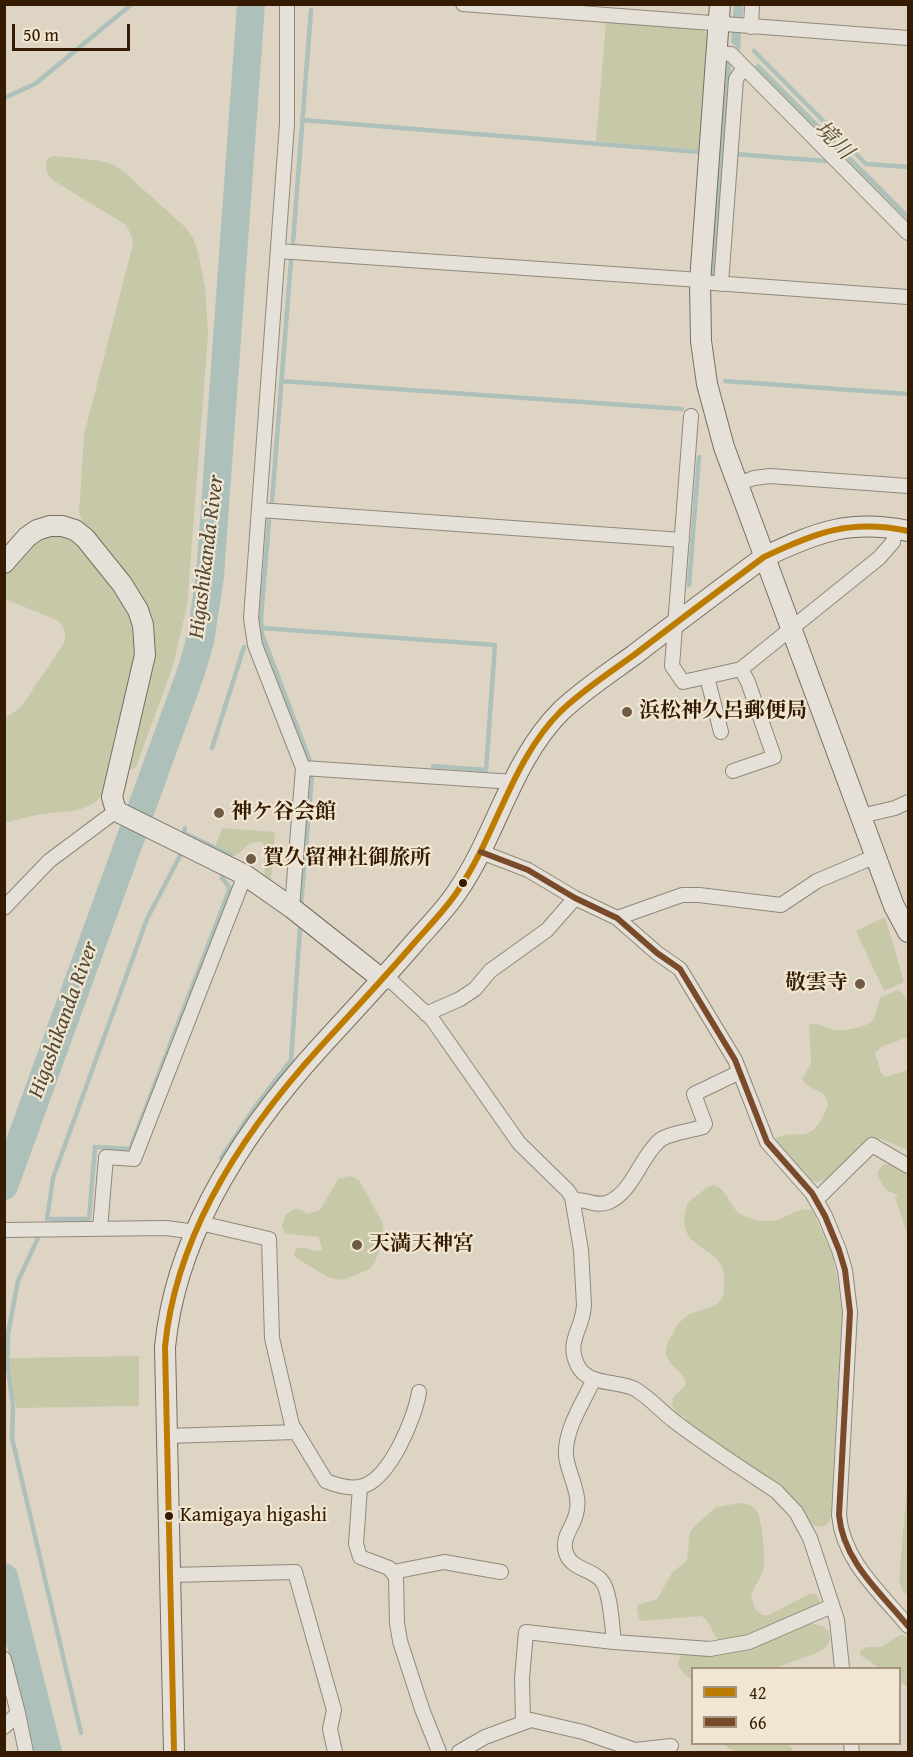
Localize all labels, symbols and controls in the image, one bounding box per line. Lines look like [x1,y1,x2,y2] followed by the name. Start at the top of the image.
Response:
[15,12,134,50] scale bar
[23,21,59,48] text: 50 m
[808,116,858,166] water label: 境川
[184,474,230,640] water label: Higashikanda River
[639,699,807,725] place label: 浜松神久呂郵便局
[620,705,634,719] marker: 浜松神久呂郵便局
[231,800,336,826] place label: 神ケ谷会館
[212,806,226,820] marker: 神ケ谷会館
[263,846,431,872] place label: 賀久留神社御旅所
[244,852,258,866] marker: 賀久留神社御旅所
[457,877,469,889] unlabelled marker
[23,938,105,1102] water label: Higashikanda River
[785,971,848,997] place label: 敬雲寺
[853,977,867,991] marker: 敬雲寺
[369,1232,474,1258] place label: 天満天神宮
[350,1238,364,1252] marker: 天満天神宮
[180,1504,327,1528] place label: Kamigaya higashi
[163,1510,175,1522] marker: Kamigaya higashi
[691,1667,901,1745] legend
[749,1679,766,1706] text: 42
[749,1709,766,1736] text: 66

